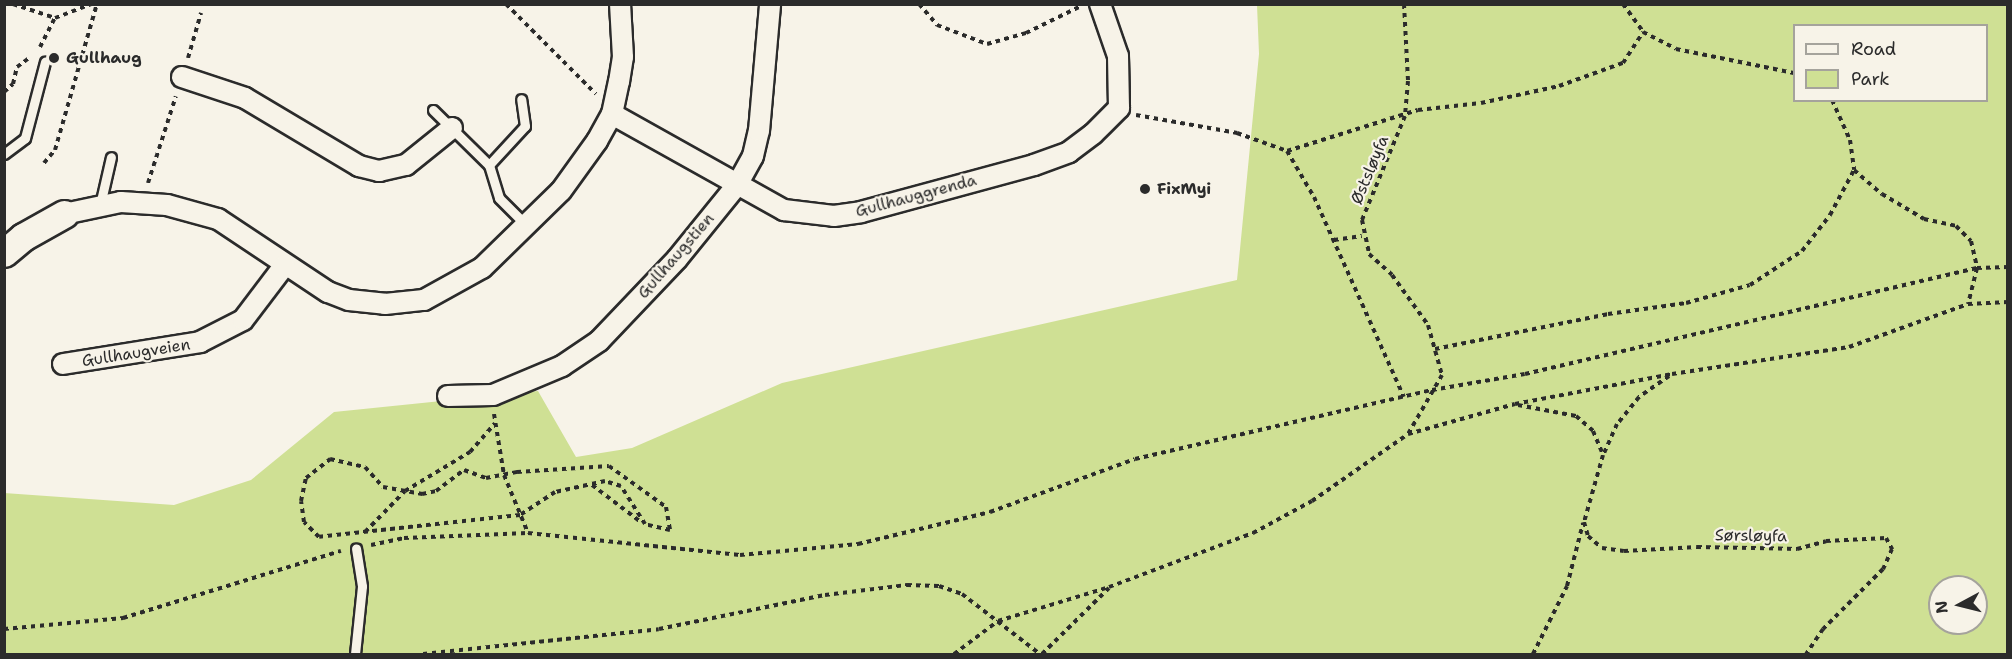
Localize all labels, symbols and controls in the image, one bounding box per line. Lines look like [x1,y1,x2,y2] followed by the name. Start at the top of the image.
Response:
[1793,24,1988,102] legend
[1851,37,1896,61] text: Road
[66,48,142,68] place label: Gullhaug
[47,51,61,65] marker: Gullhaug
[1851,67,1890,91] text: Park
[1347,133,1393,207] street label: Østsløyfa
[853,171,979,221] street label: Gullhauggrenda
[1157,179,1211,199] place label: FixMyi
[1138,182,1152,196] marker: FixMyi
[634,209,718,303] street label: Gullhaugstien
[80,335,192,371] street label: Gullhaugveien
[1715,526,1787,546] street label: Sørsløyfa
[1928,575,1988,635] north arrow
[1930,599,1953,615] text: N

